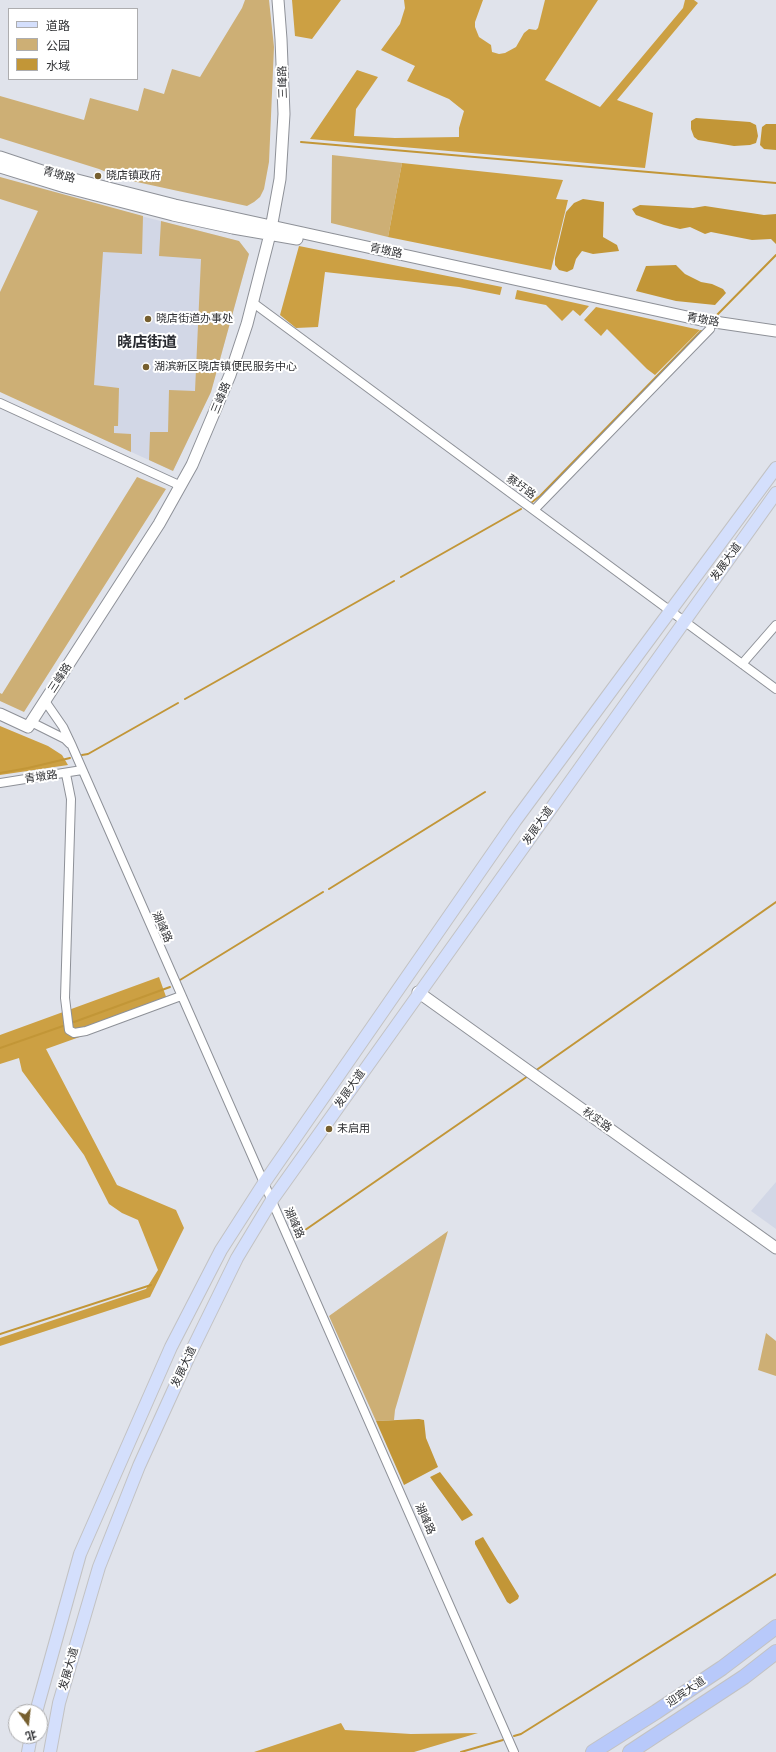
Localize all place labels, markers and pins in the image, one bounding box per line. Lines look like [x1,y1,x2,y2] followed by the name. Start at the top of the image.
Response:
[106,169,161,183] place label: 晓店镇政府
[93,171,103,181] marker: 晓店镇政府
[156,312,233,326] place label: 晓店街道办事处
[143,314,153,324] marker: 晓店街道办事处
[154,360,297,374] place label: 湖滨新区晓店镇便民服务中心
[141,362,151,372] marker: 湖滨新区晓店镇便民服务中心
[337,1122,370,1136] place label: 未启用
[324,1124,334,1134] marker: 未启用

